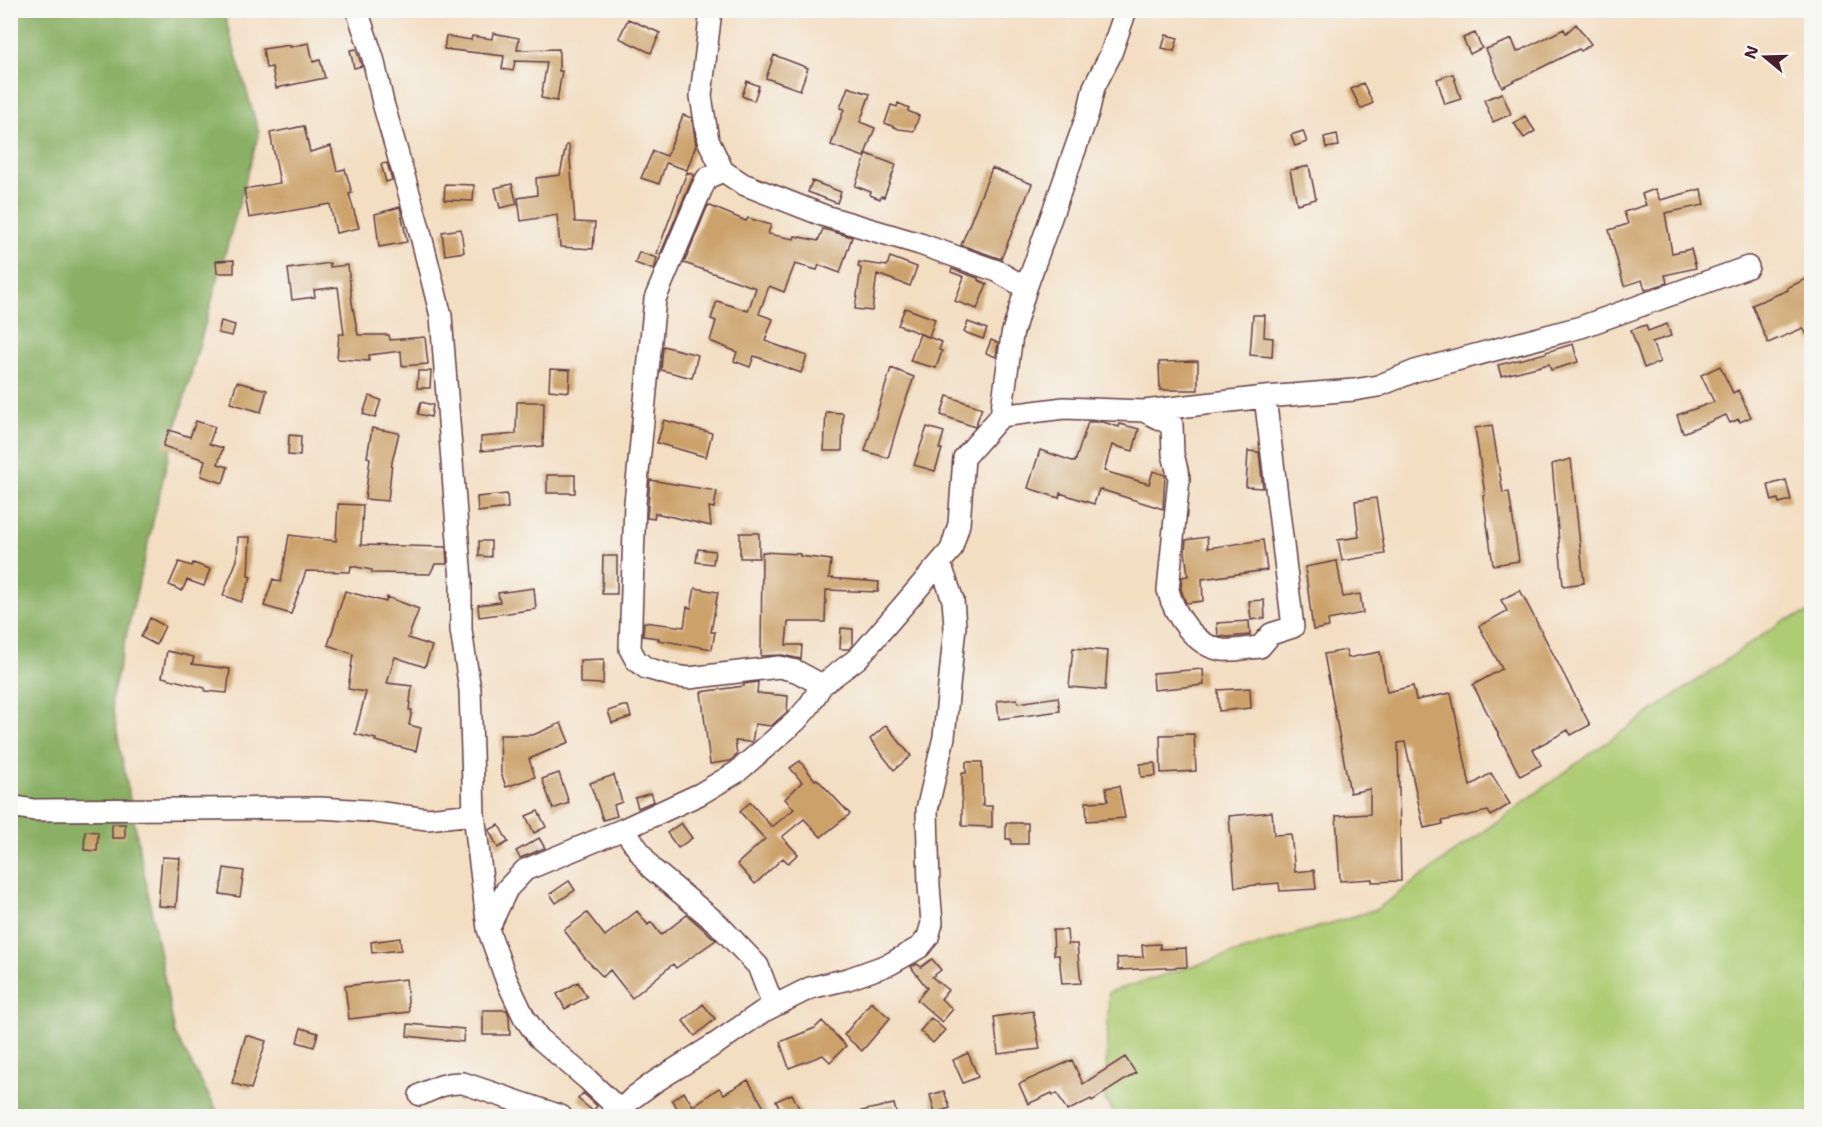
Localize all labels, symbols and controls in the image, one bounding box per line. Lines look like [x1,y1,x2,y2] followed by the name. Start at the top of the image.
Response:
[1735,27,1795,87] north arrow
[1739,43,1763,62] text: N

